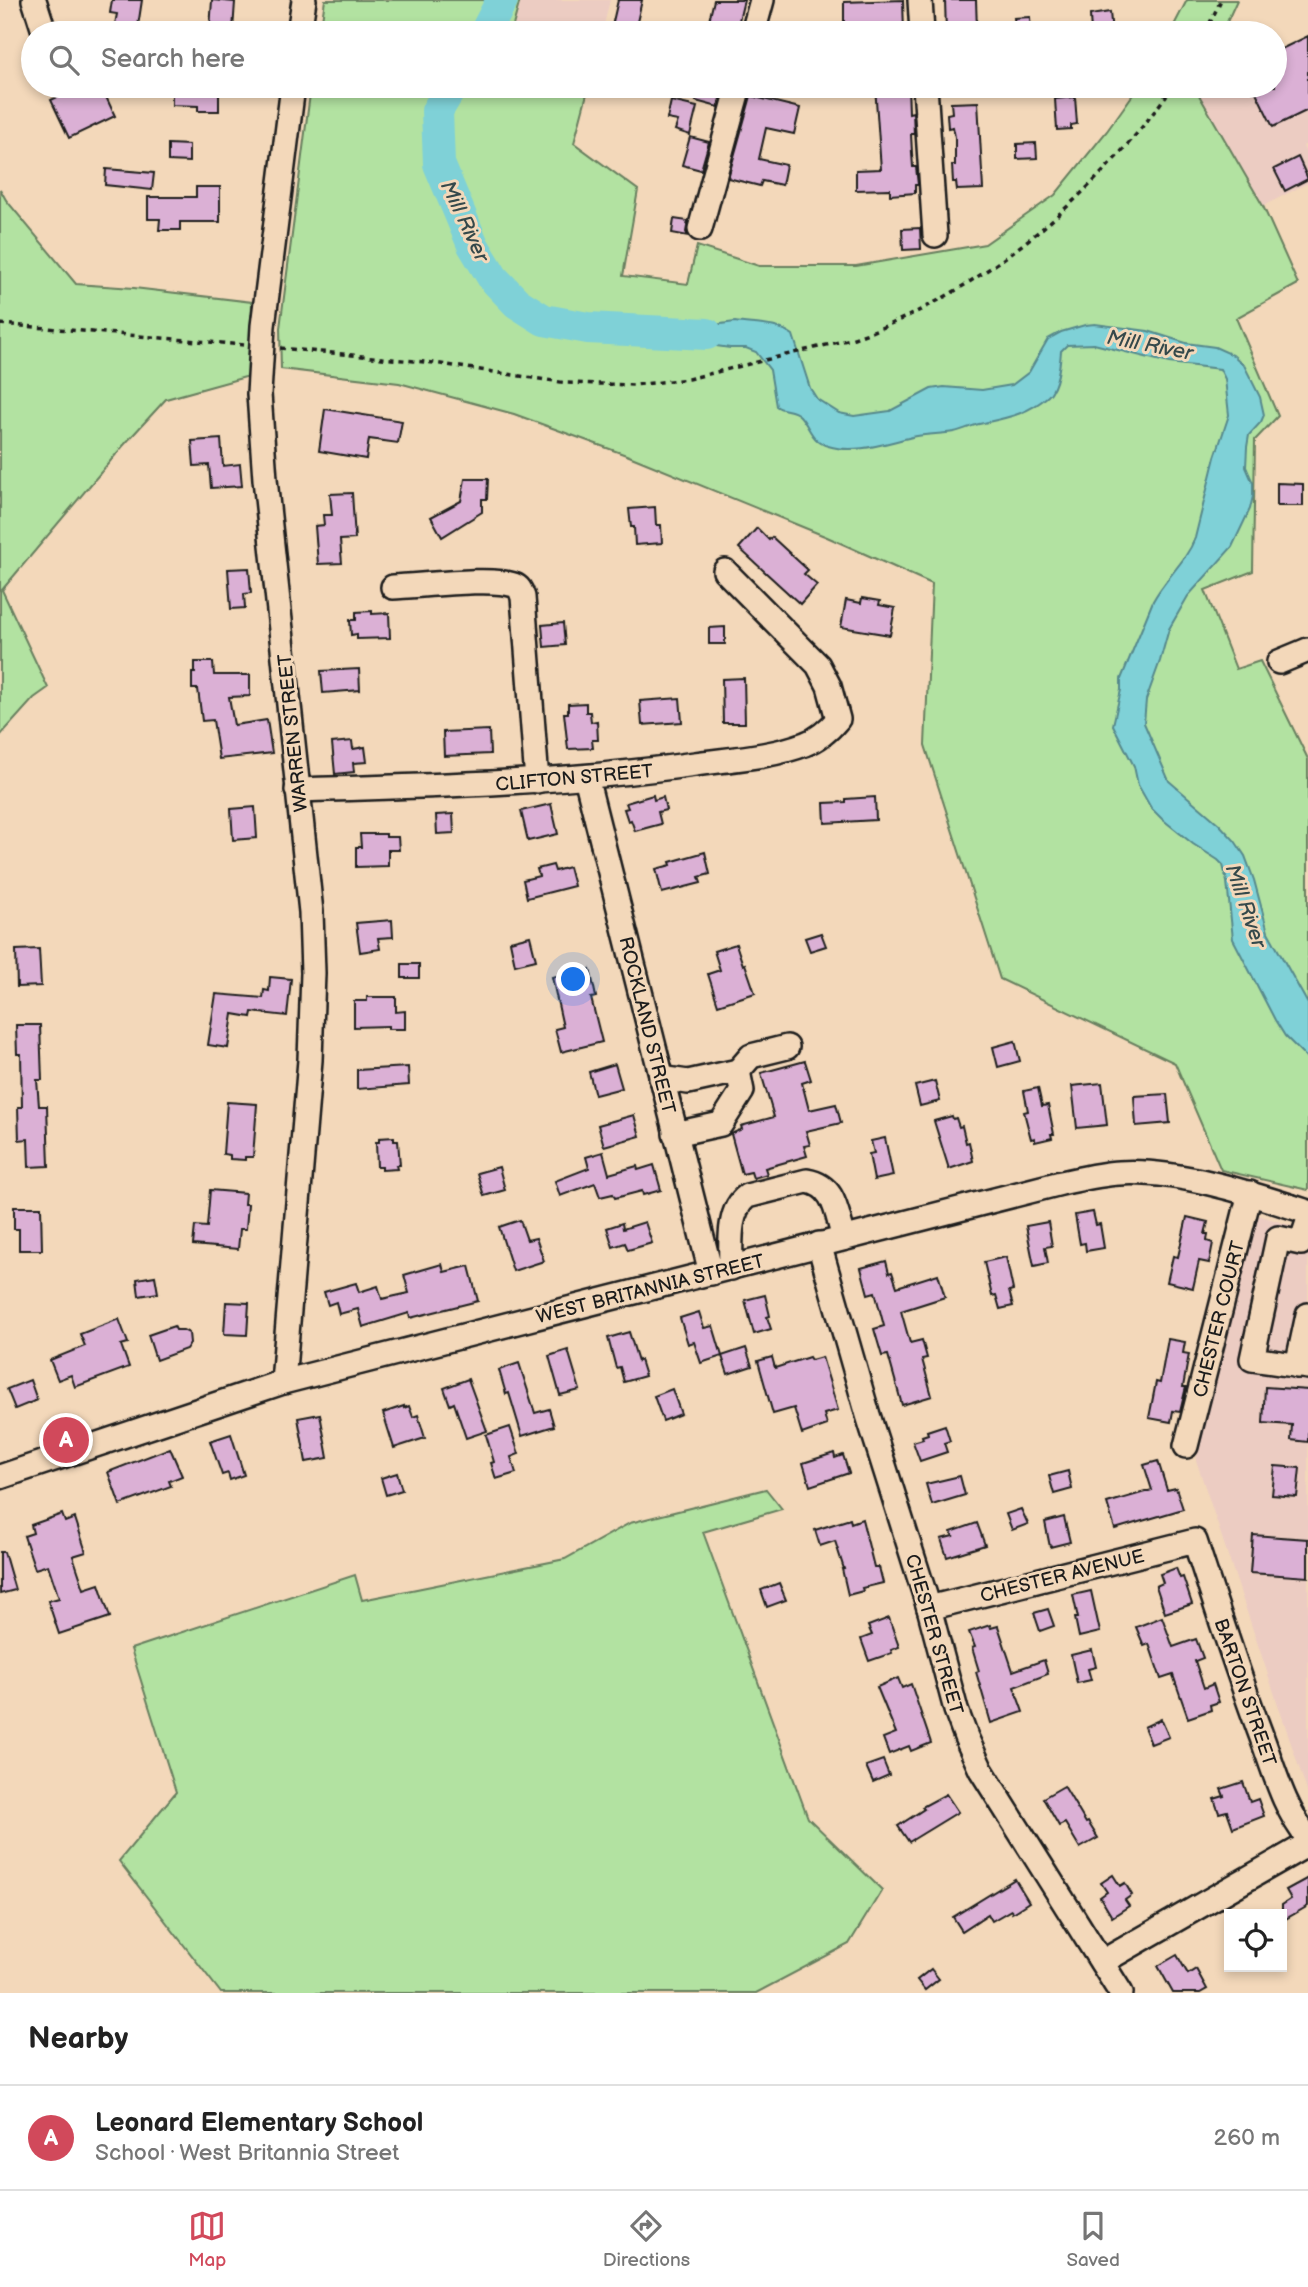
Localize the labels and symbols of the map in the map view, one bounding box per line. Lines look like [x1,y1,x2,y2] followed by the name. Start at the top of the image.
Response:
[435,177,495,267] water label: Mill River
[1105,325,1196,366] water label: Mill River
[274,652,313,813] street label: WARREN STREET
[494,760,654,797] street label: CLIFTON STREET
[1220,861,1272,953] water label: Mill River
[613,935,680,1117] street label: ROCKLAND STREET
[556,962,590,996] your location
[1189,1238,1250,1400] street label: CHESTER COURT
[534,1250,767,1329] street label: WEST BRITANNIA STREET
[43,1414,89,1466] pin: A
[978,1545,1147,1608] street label: CHESTER AVENUE
[900,1552,968,1718] street label: CHESTER STREET
[1209,1616,1281,1770] street label: BARTON STREET

